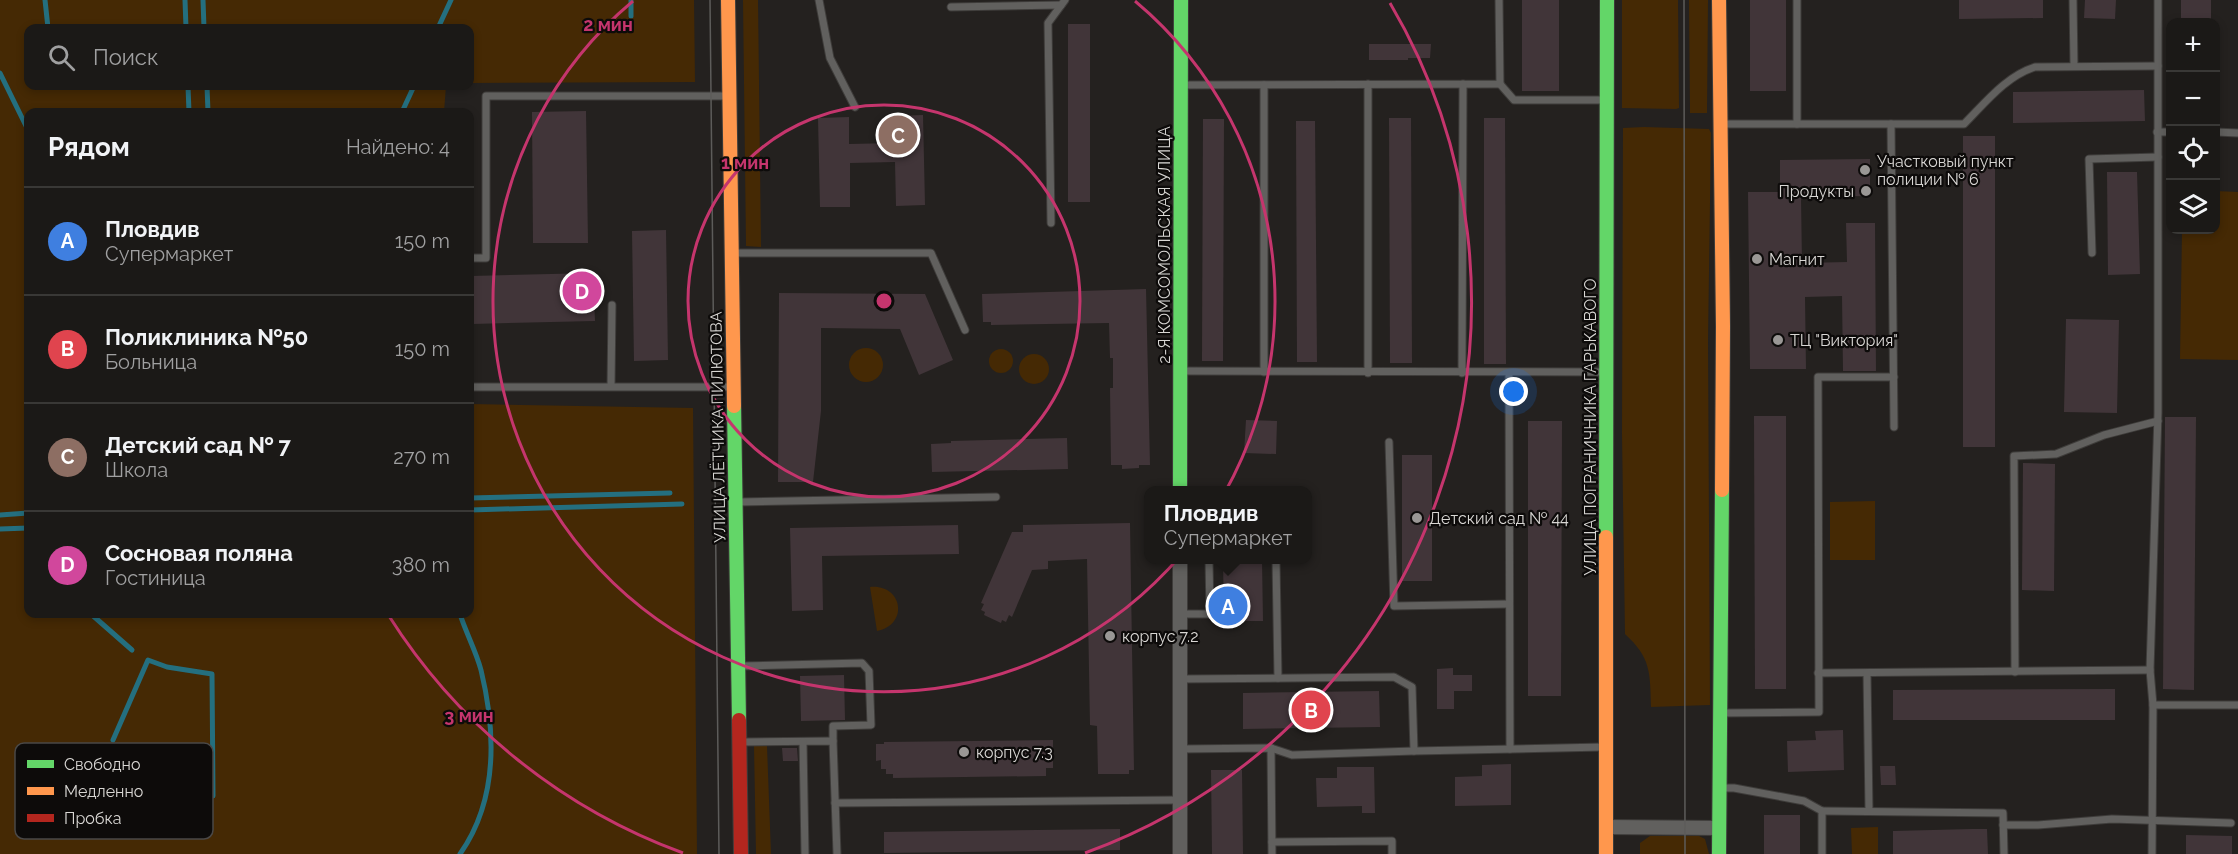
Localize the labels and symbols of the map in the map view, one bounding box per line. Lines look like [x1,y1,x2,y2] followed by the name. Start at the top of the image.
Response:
[583,14,633,35] text: 2 мин
[878,112,918,158] pin: C
[1155,126,1174,364] street label: 2-Я КОМСОМОЛЬСКАЯ УЛИЦА
[721,152,769,173] text: 1 мин
[1877,152,2014,189] place label: Участковый пункт полиции № 6
[1858,163,1872,177] marker: Участковый пункт полиции № 6
[1778,182,1854,201] place label: Продукты
[1859,184,1873,198] marker: Продукты
[1769,250,1825,269] place label: Магнит
[1750,252,1764,266] marker: Магнит
[562,268,602,314] pin: D
[1581,279,1600,575] street label: УЛИЦА ПОГРАНИЧНИКА ГАРЬКАВОГО
[874,291,894,311] centre of rings
[705,311,730,543] street label: УЛИЦА ЛЁТЧИКА ПИЛЮТОВА
[1790,331,1898,350] place label: ТЦ "Виктория"
[1771,333,1785,347] marker: ТЦ "Виктория"
[1499,377,1528,406] your location
[1429,509,1569,528] place label: Детский сад № 44
[1410,511,1424,525] marker: Детский сад № 44
[1208,584,1248,628] pin: A
[1122,627,1198,646] place label: корпус 7.2
[1103,629,1117,643] marker: корпус 7.2
[1292,688,1330,732] pin: B
[444,705,494,726] text: 3 мин
[15,743,213,839] legend
[976,743,1053,762] place label: корпус 7.3
[957,745,971,759] marker: корпус 7.3
[64,755,140,774] text: Свободно
[64,782,143,801] text: Медленно
[64,809,122,828] text: Пробка

